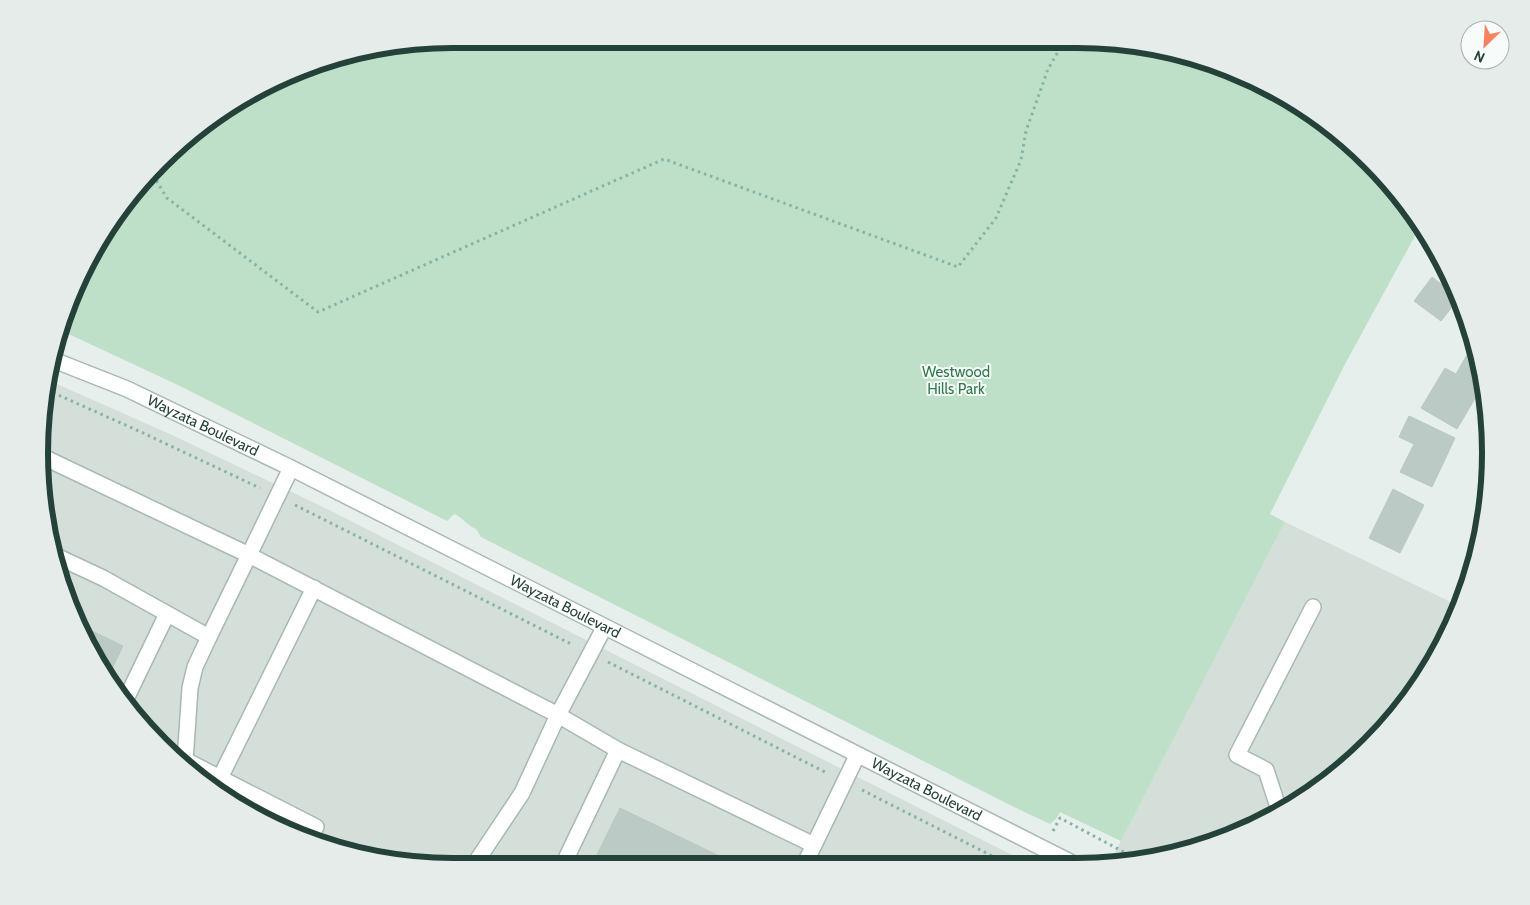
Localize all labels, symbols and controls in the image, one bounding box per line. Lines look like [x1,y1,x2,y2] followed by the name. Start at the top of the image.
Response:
[1460,20,1510,70] north arrow
[1471,47,1488,67] text: N
[922,363,990,398] park label: Westwood Hills Park
[144,391,262,460] street label: Wayzata Boulevard
[507,571,623,642] street label: Wayzata Boulevard
[868,754,985,825] street label: Wayzata Boulevard

